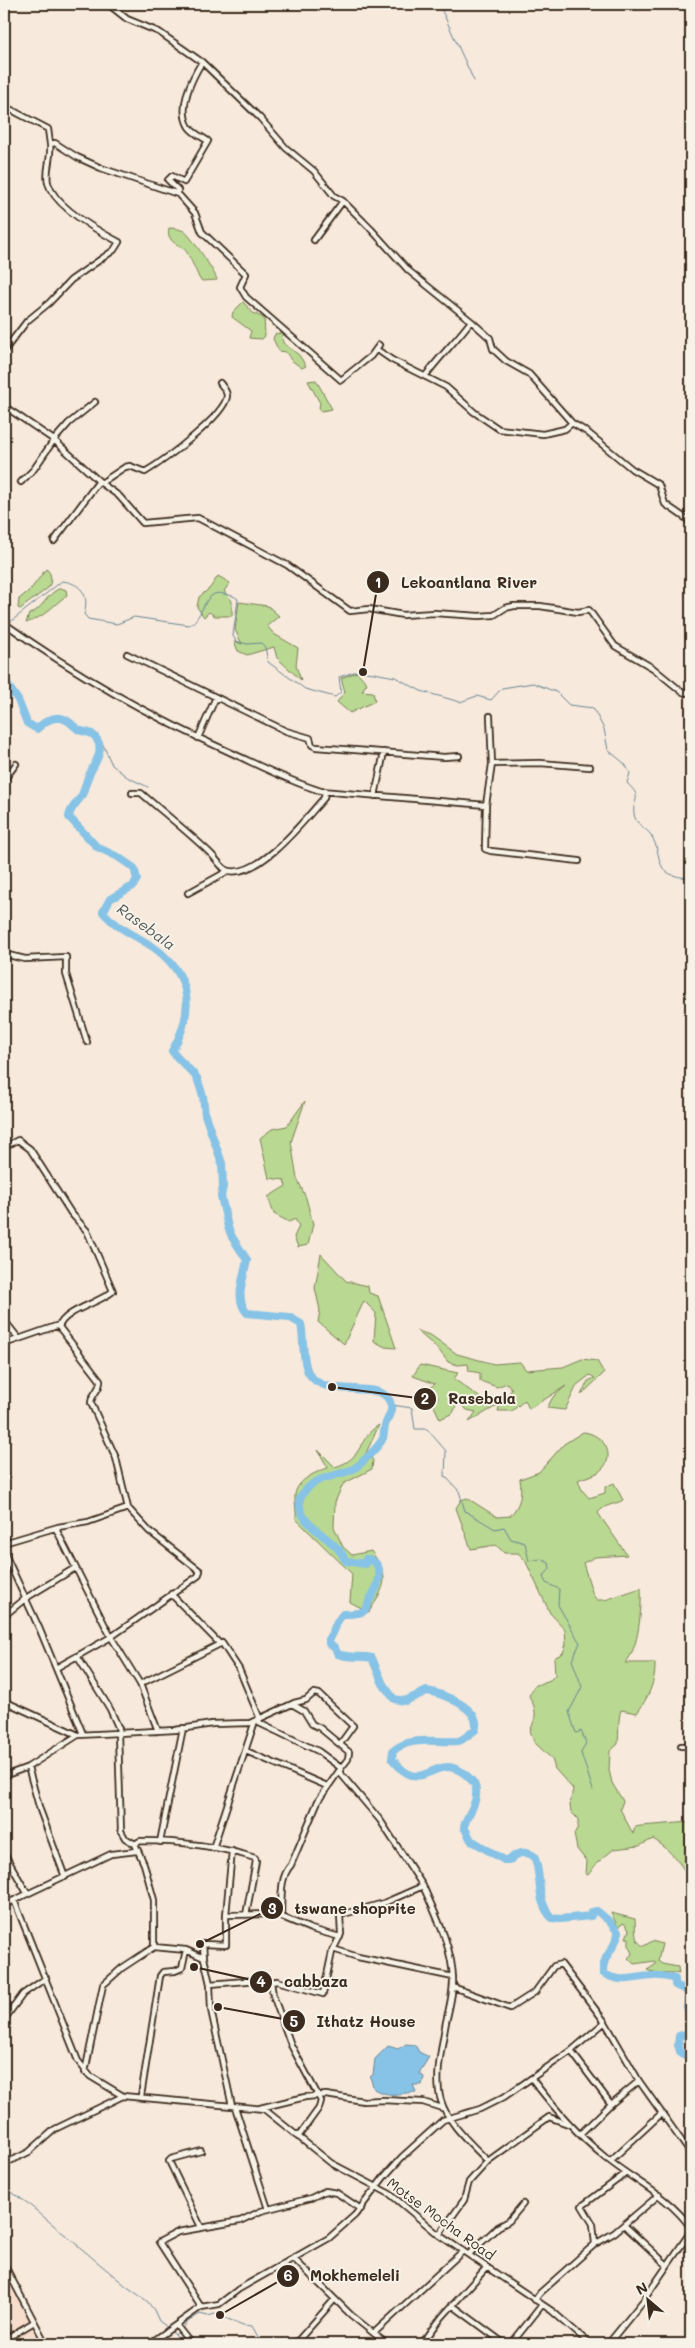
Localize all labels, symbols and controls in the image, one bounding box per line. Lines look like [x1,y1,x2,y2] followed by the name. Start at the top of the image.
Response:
[366,567,547,597] callout: Lekoantlana River
[375,572,381,592] text: 1
[401,572,537,592] text: Lekoantlana River
[113,898,180,954] water label: Rasebala
[413,1384,526,1414] callout: Rasebala
[421,1388,429,1408] text: 2
[448,1388,516,1408] text: Rasebala
[260,1893,426,1923] callout: tswane shoprite
[267,1898,277,1918] text: 3
[294,1898,416,1918] text: tswane shoprite
[249,1967,358,1997] callout: cabbaza
[256,1971,266,1991] text: 4
[284,1971,348,1991] text: cabbaza
[281,2006,425,2036] callout: Ithatz House
[290,2011,299,2031] text: 5
[316,2011,416,2031] text: Ithatz House
[383,2173,499,2264] street label: Motse Mocha Road
[276,2261,410,2291] callout: Mokhemeleli
[283,2265,293,2285] text: 6
[310,2265,400,2285] text: Mokhemeleli
[622,2276,672,2326] north arrow
[633,2277,651,2299] text: N

